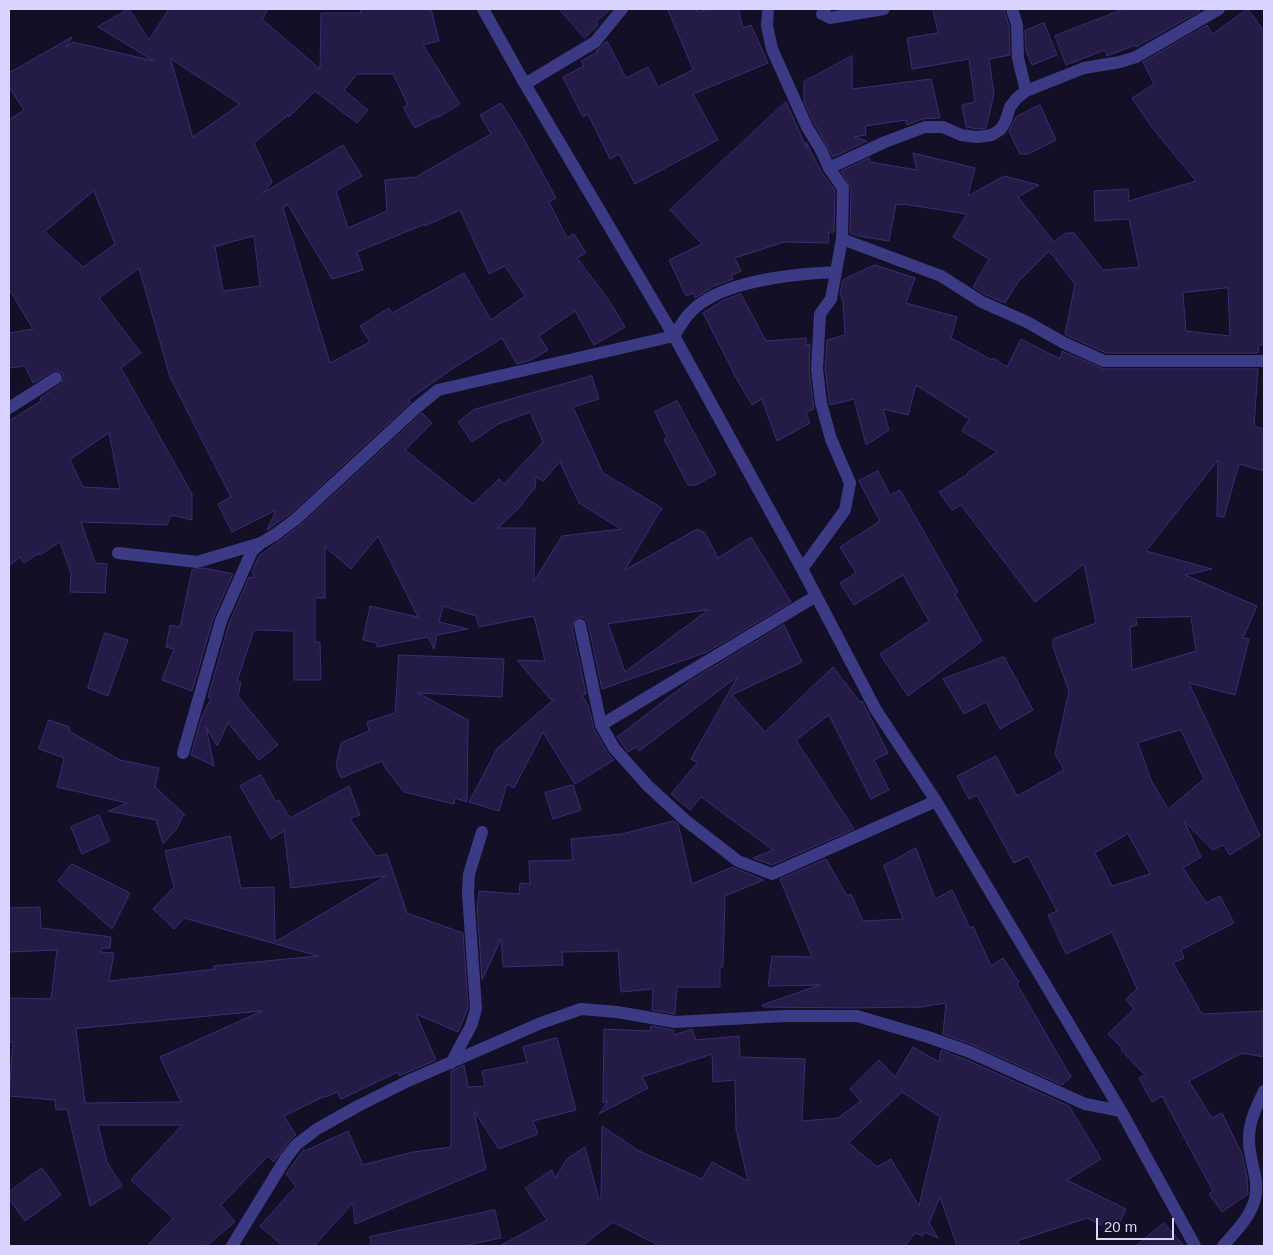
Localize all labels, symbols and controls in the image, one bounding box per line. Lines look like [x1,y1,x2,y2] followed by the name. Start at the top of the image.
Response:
[1098,1208,1176,1240] scale bar
[1104,1218,1137,1235] text: 20 m

